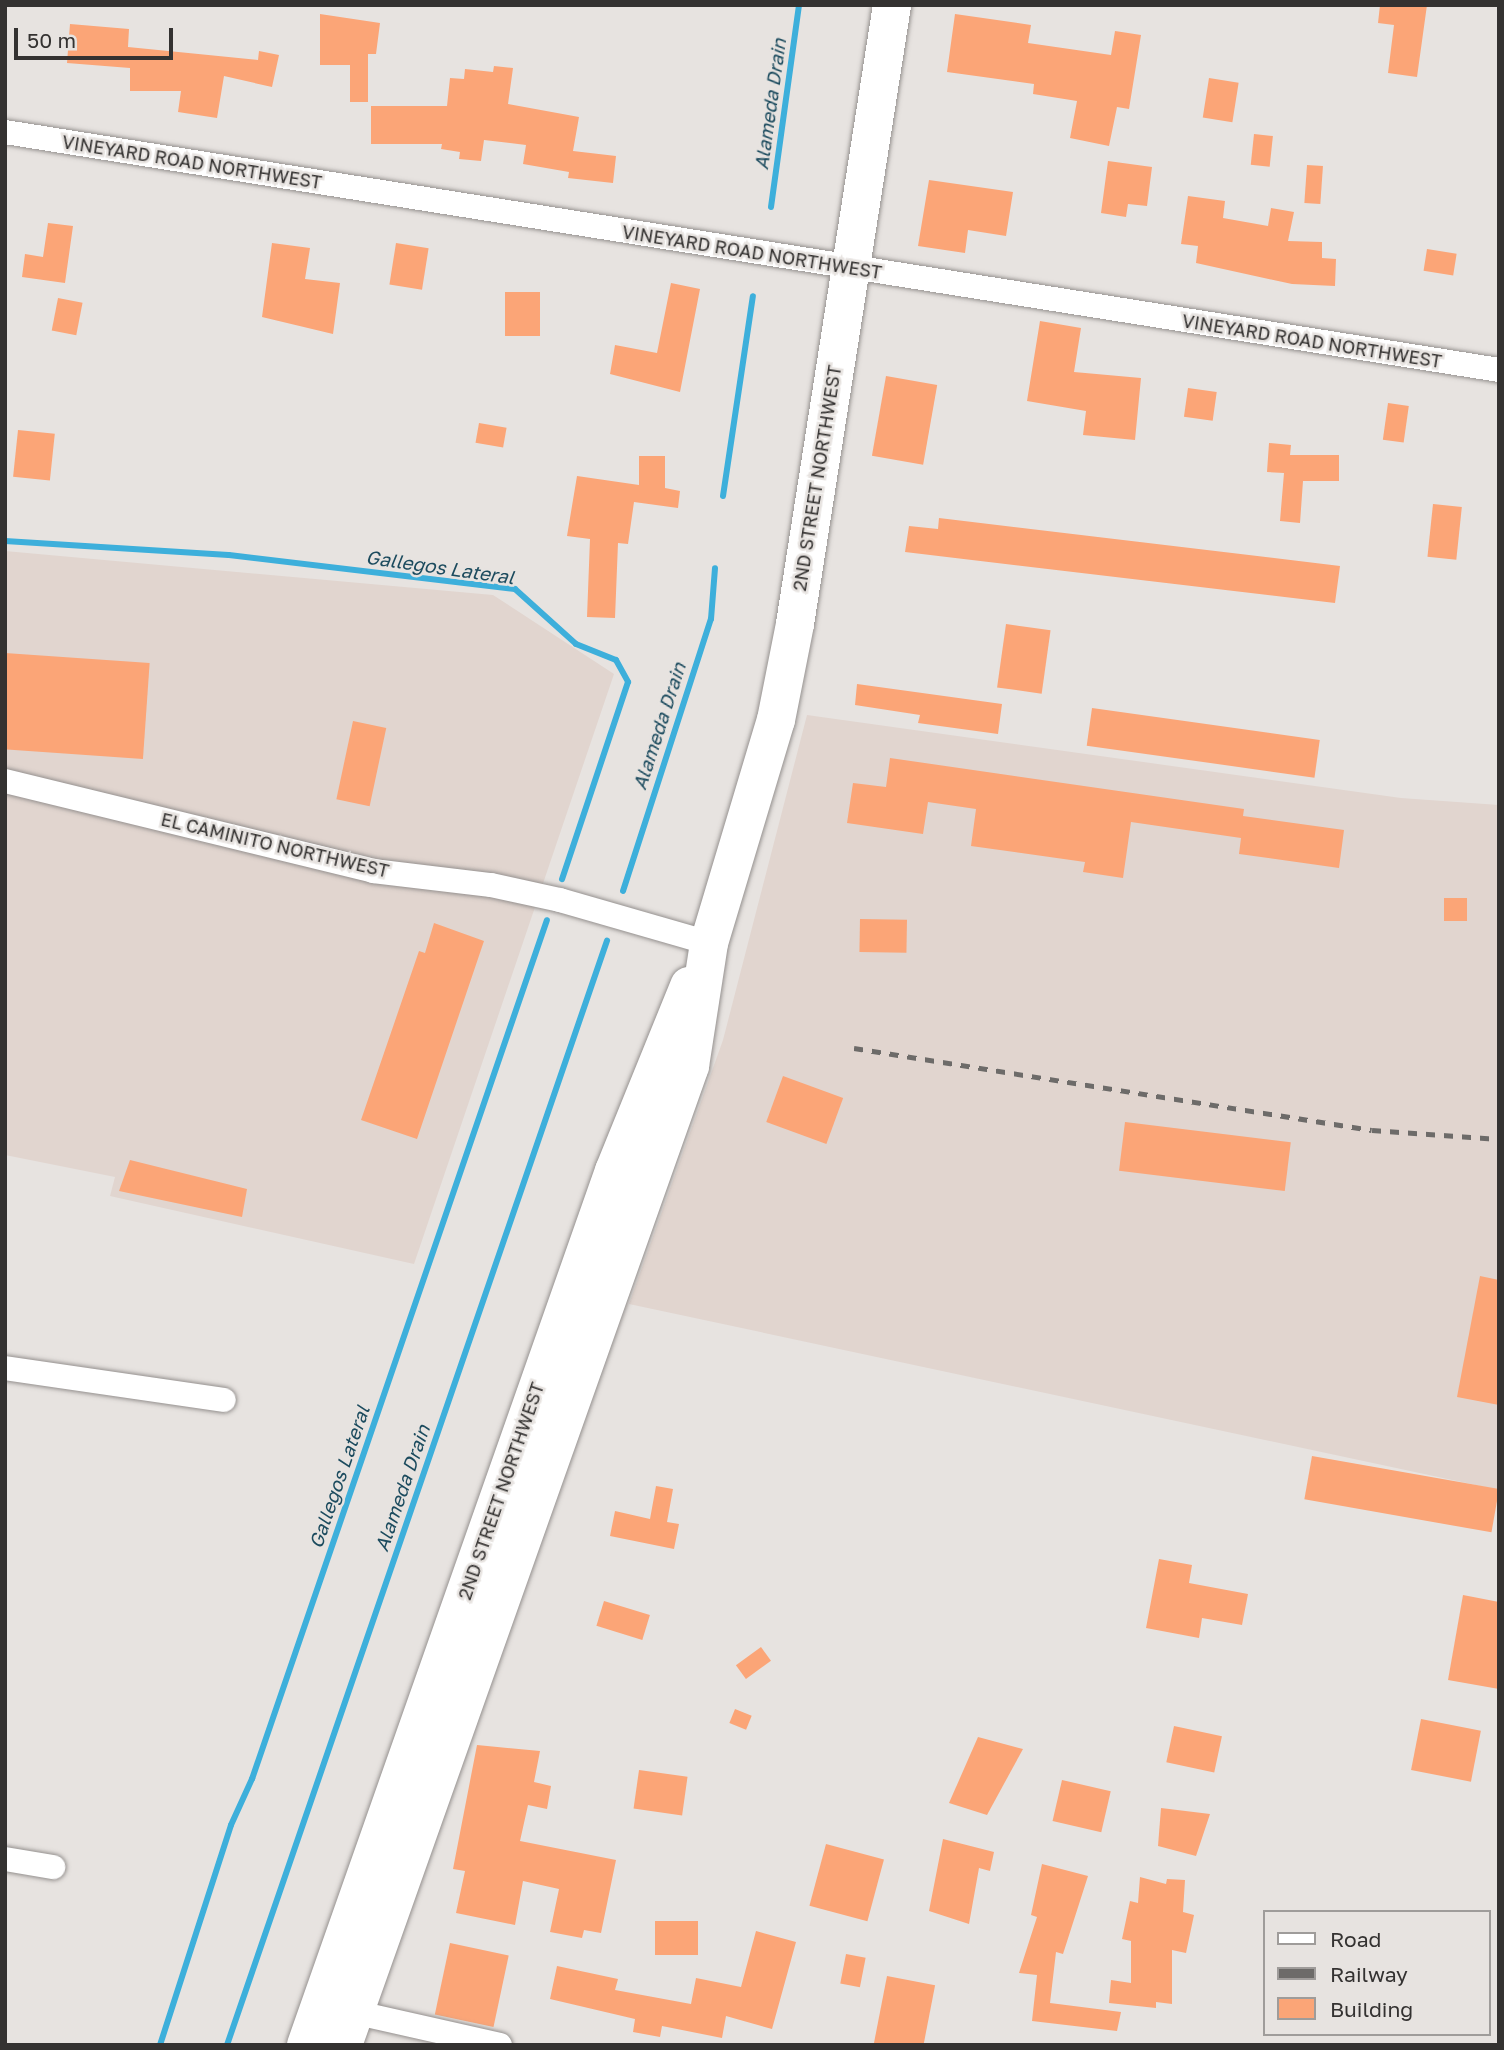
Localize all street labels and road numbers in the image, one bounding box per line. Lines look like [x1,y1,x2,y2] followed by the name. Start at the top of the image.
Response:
[61,131,323,193] street label: VINEYARD ROAD NORTHWEST
[621,221,883,283] street label: VINEYARD ROAD NORTHWEST
[1181,310,1443,372] street label: VINEYARD ROAD NORTHWEST
[788,364,846,592] street label: 2ND STREET NORTHWEST
[159,808,391,882] street label: EL CAMINITO NORTHWEST
[454,1379,548,1603] street label: 2ND STREET NORTHWEST

